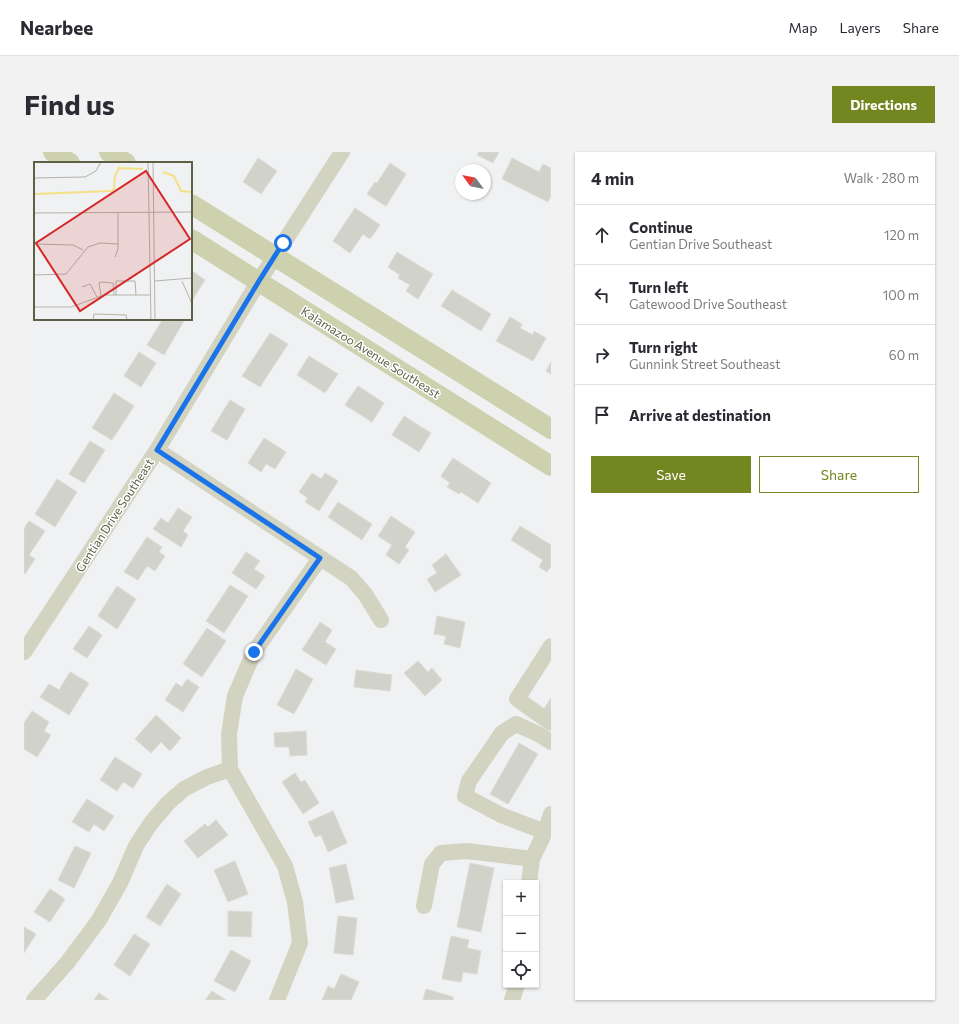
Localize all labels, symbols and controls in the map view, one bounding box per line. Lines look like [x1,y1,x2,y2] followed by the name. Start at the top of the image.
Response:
[20,16,93,39] text: Nearbee
[789,19,817,36] text: Map
[839,19,881,36] text: Layers
[903,19,939,36] text: Share
[832,86,935,123] button: Directions
[24,87,115,121] text: Find us
[34,162,192,320] inset map
[455,164,491,200] north arrow
[591,168,634,189] text: 4 min
[844,170,919,186] text: Walk · 280 m
[629,218,693,236] text: Continue
[591,224,613,246] icon: ahead
[884,227,919,243] text: 120 m
[274,234,292,252] route start
[629,236,772,252] text: Gentian Drive Southeast
[629,278,688,296] text: Turn left
[591,284,613,306] icon: left
[883,287,919,303] text: 100 m
[629,296,787,312] text: Gatewood Drive Southeast
[299,303,443,401] street label: Kalamazoo Avenue Southeast
[629,338,698,356] text: Turn right
[591,344,613,366] icon: right
[889,347,919,363] text: 60 m
[629,356,781,372] text: Gunnink Street Southeast
[591,404,613,426] icon: arrive
[629,406,771,424] text: Arrive at destination
[72,456,156,574] street label: Gentian Drive Southeast
[591,456,751,493] button: Save
[759,456,919,493] button: Share
[245,643,263,661] route end
[503,880,539,988] map controls
[503,880,539,916] button: +
[503,916,539,952] button: −
[503,952,539,988] button: locate

